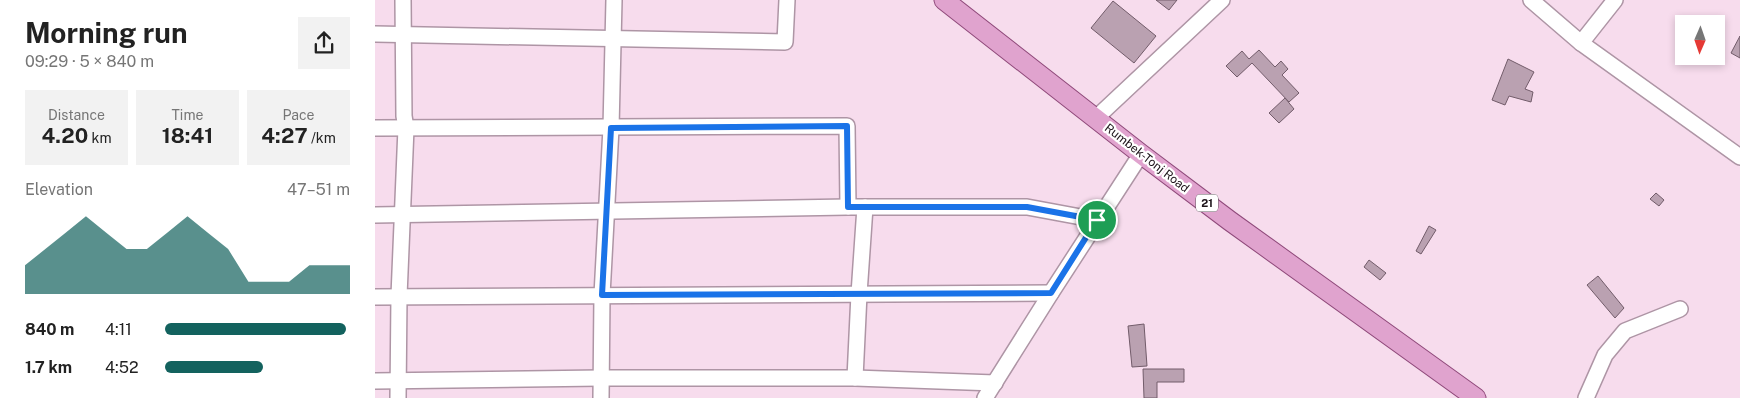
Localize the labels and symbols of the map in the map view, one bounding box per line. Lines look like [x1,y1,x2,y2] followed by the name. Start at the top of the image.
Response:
[1675,15,1725,65] north arrow
[1102,121,1192,195] street label: Rumbek-Tonj Road
[1196,194,1218,212] road number: 21
[1076,199,1118,241] pin

